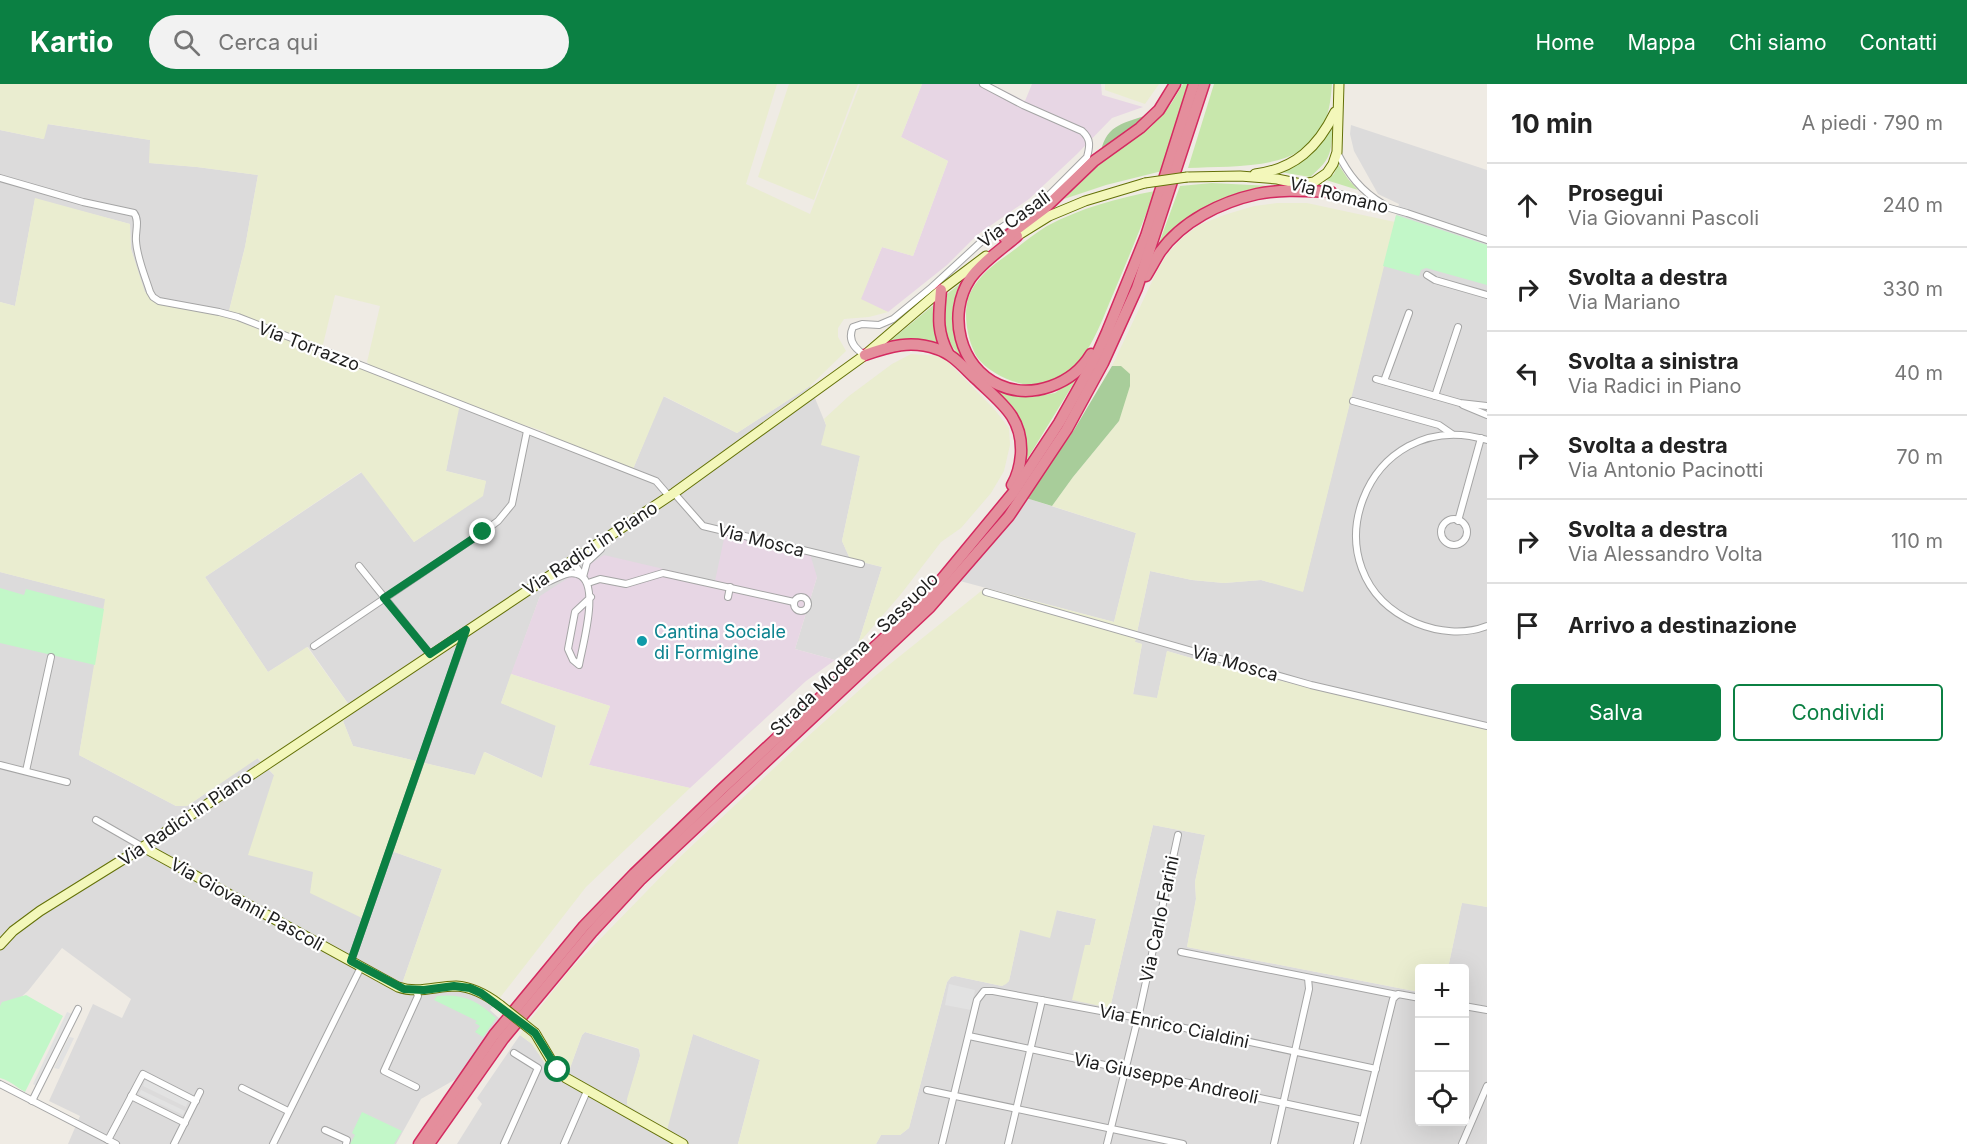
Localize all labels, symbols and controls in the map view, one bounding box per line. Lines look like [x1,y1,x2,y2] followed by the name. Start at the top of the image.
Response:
[149,15,569,69] search box
[30,25,113,59] text: Kartio
[170,26,203,59] icon: search
[218,29,318,55] text: Cerca qui
[1536,30,1594,55] text: Home
[1627,30,1696,55] text: Mappa
[1729,30,1827,55] text: Chi siamo
[1860,30,1937,55] text: Contatti
[1511,108,1593,139] text: 10 min
[1801,111,1943,135] text: A piedi · 790 m
[1287,173,1391,217] street label: Via Romano
[1568,180,1663,206] text: Prosegui
[974,186,1054,252] street label: Via Casali
[1511,189,1544,222] icon: ahead
[1882,193,1943,217] text: 240 m
[1568,206,1759,230] text: Via Giovanni Pascoli
[1568,264,1728,290] text: Svolta a destra
[1511,273,1544,306] icon: right
[1883,277,1943,301] text: 330 m
[1568,290,1681,314] text: Via Mariano
[255,317,363,375] street label: Via Torrazzo
[1568,348,1739,374] text: Svolta a sinistra
[1511,357,1544,390] icon: left
[1894,361,1943,385] text: 40 m
[1568,374,1741,398] text: Via Radici in Piano
[1568,432,1728,458] text: Svolta a destra
[1511,441,1544,474] icon: right
[1896,445,1943,469] text: 70 m
[1568,458,1763,482] text: Via Antonio Pacinotti
[519,497,661,599] street label: Via Radici in Piano
[1568,516,1728,542] text: Svolta a destra
[469,518,495,544] route end
[715,519,807,561] street label: Via Mosca
[1511,525,1544,558] icon: right
[1891,529,1943,553] text: 110 m
[1568,542,1763,566] text: Via Alessandro Volta
[766,568,942,740] street label: Strada Modena - Sassuolo
[1511,609,1544,642] icon: arrive
[1568,612,1797,638] text: Arrivo a destinazione
[654,621,786,663] place label: Cantina Sociale di Formigine
[635,634,649,648] marker: Cantina Sociale di Formigine
[1189,641,1281,685] street label: Via Mosca
[1511,684,1721,741] button: Salva
[1733,684,1943,741] button: Condividi
[114,766,256,870] street label: Via Radici in Piano
[167,853,327,955] street label: Via Giovanni Pascoli
[1135,854,1183,984] street label: Via Carlo Farini
[1415,964,1469,1126] map controls
[1415,964,1469,1018] button: +
[1097,1000,1251,1052] street label: Via Enrico Cialdini
[1415,1018,1469,1072] button: −
[1072,1048,1260,1108] street label: Via Giuseppe Andreoli
[544,1056,570,1082] route start
[1415,1072,1469,1126] button: locate

